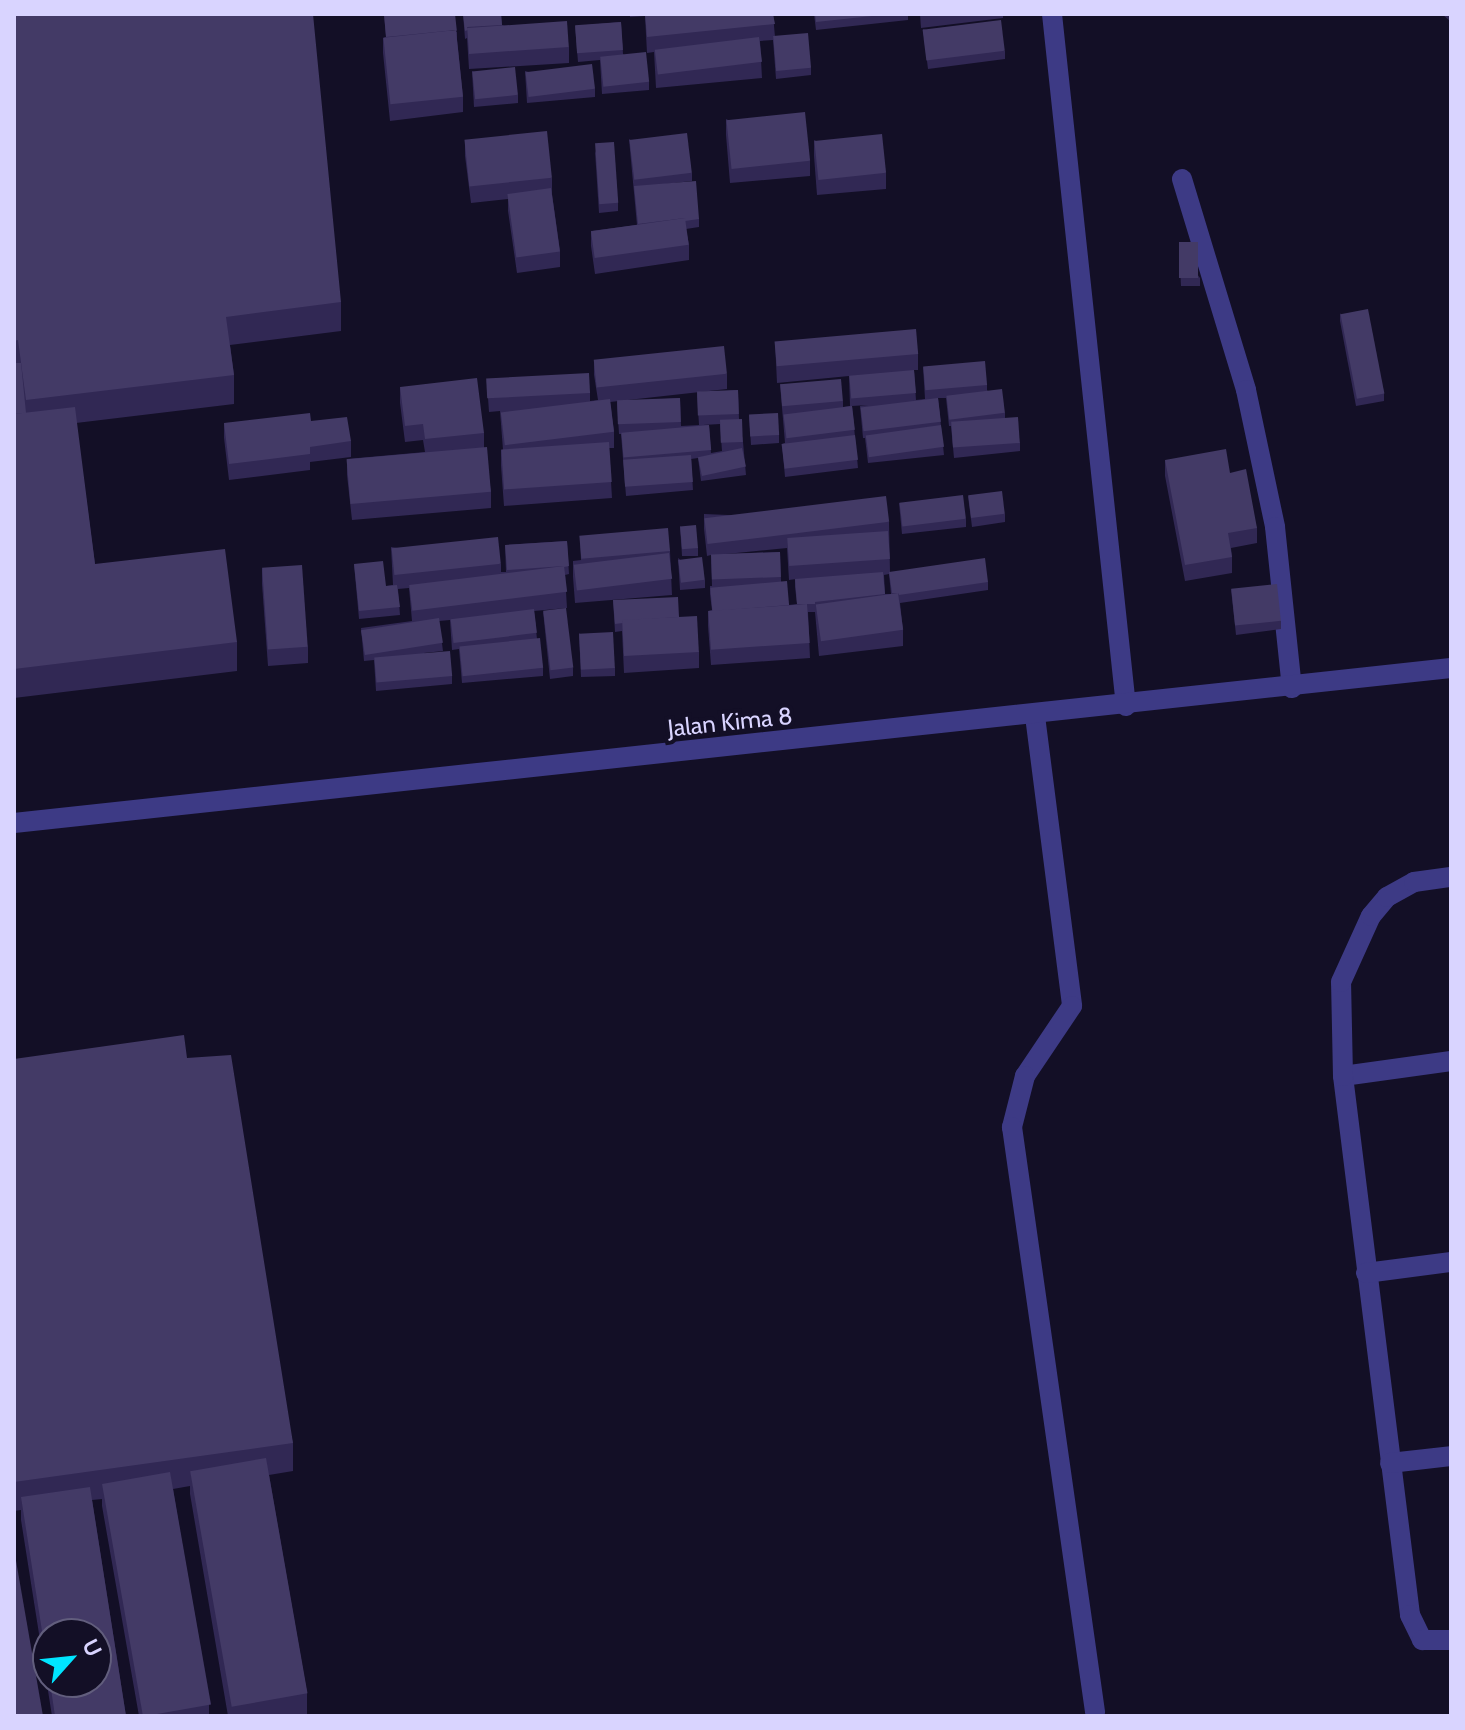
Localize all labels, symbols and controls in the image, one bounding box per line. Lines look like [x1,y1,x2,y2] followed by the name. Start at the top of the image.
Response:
[666,701,794,743] street label: Jalan Kima 8
[32,1618,112,1698] north arrow
[76,1635,108,1661] text: U

